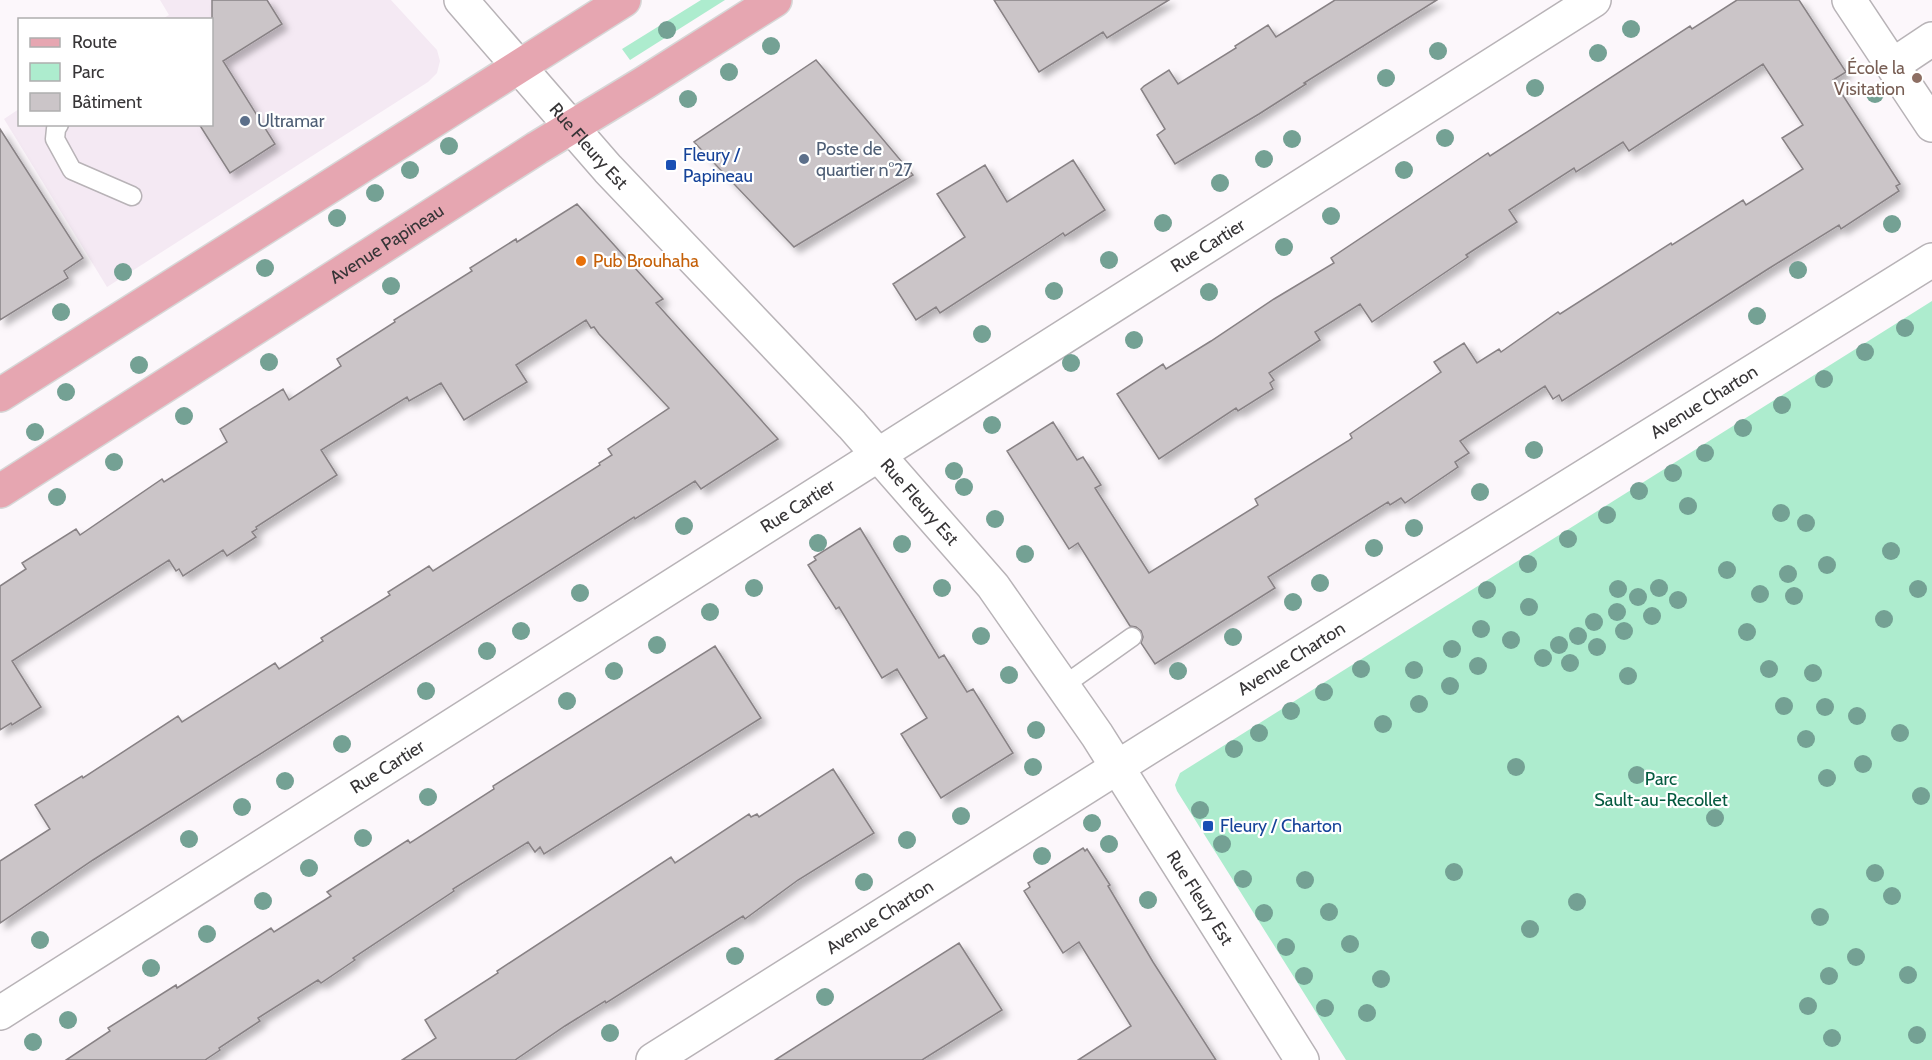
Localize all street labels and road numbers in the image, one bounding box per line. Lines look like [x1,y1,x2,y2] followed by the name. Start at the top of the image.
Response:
[545,98,632,194] street label: Rue Fleury Est
[326,199,448,288] street label: Avenue Papineau
[1167,214,1249,277] street label: Rue Cartier
[1646,360,1762,444] street label: Avenue Charton
[876,454,963,550] street label: Rue Fleury Est
[756,474,839,538] street label: Rue Cartier
[1234,617,1349,700] street label: Avenue Charton
[346,735,429,799] street label: Rue Cartier
[1162,846,1238,949] street label: Rue Fleury Est
[822,875,937,959] street label: Avenue Charton

